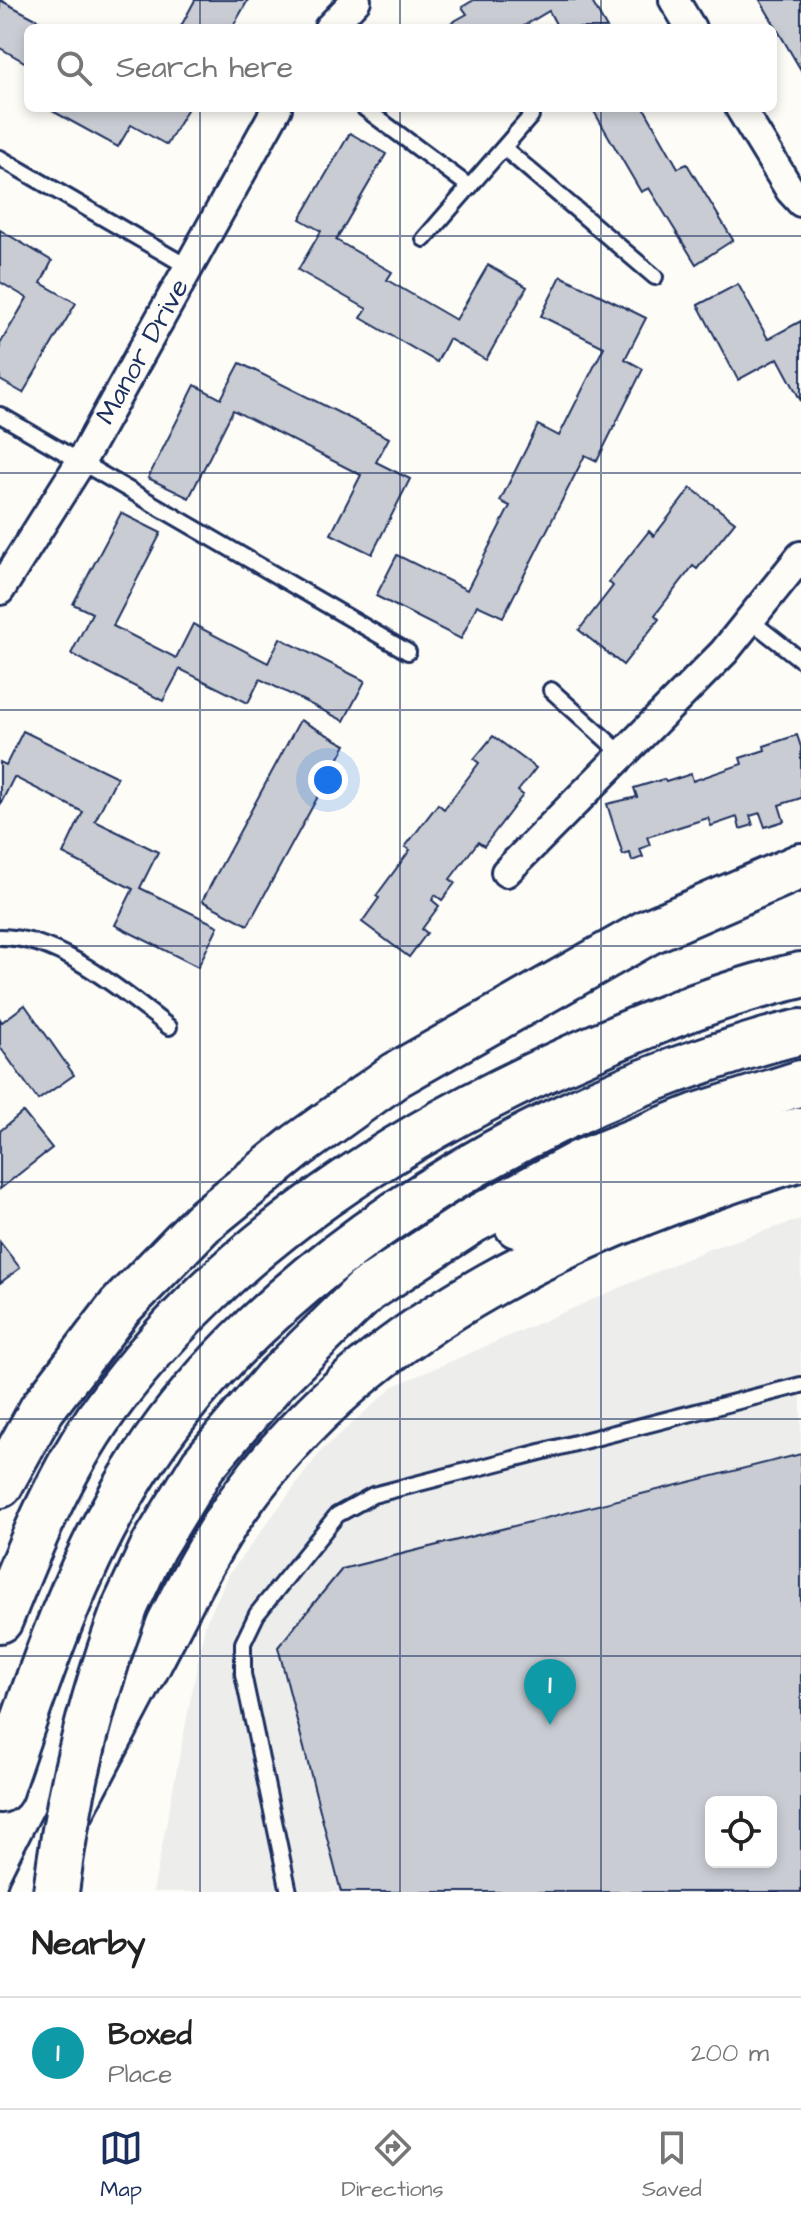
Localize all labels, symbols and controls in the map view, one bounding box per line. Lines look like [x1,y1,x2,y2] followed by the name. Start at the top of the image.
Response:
[24,24,777,112] search box
[52,46,96,90] icon: search
[116,47,293,89] text: Search here
[86,271,198,431] street label: Manor Drive
[308,760,348,800] your location
[524,1659,576,1725] pin: 1
[705,1796,777,1868] map controls
[705,1796,777,1868] button: locate
[32,1920,146,1968] text: Nearby
[108,2014,192,2056] text: Boxed
[56,2035,60,2071] text: 1
[691,2035,769,2071] text: 200 m
[108,2056,172,2092] text: Place
[99,2126,143,2205] tab: Map
[341,2126,444,2205] tab: Directions
[642,2126,702,2205] tab: Saved

